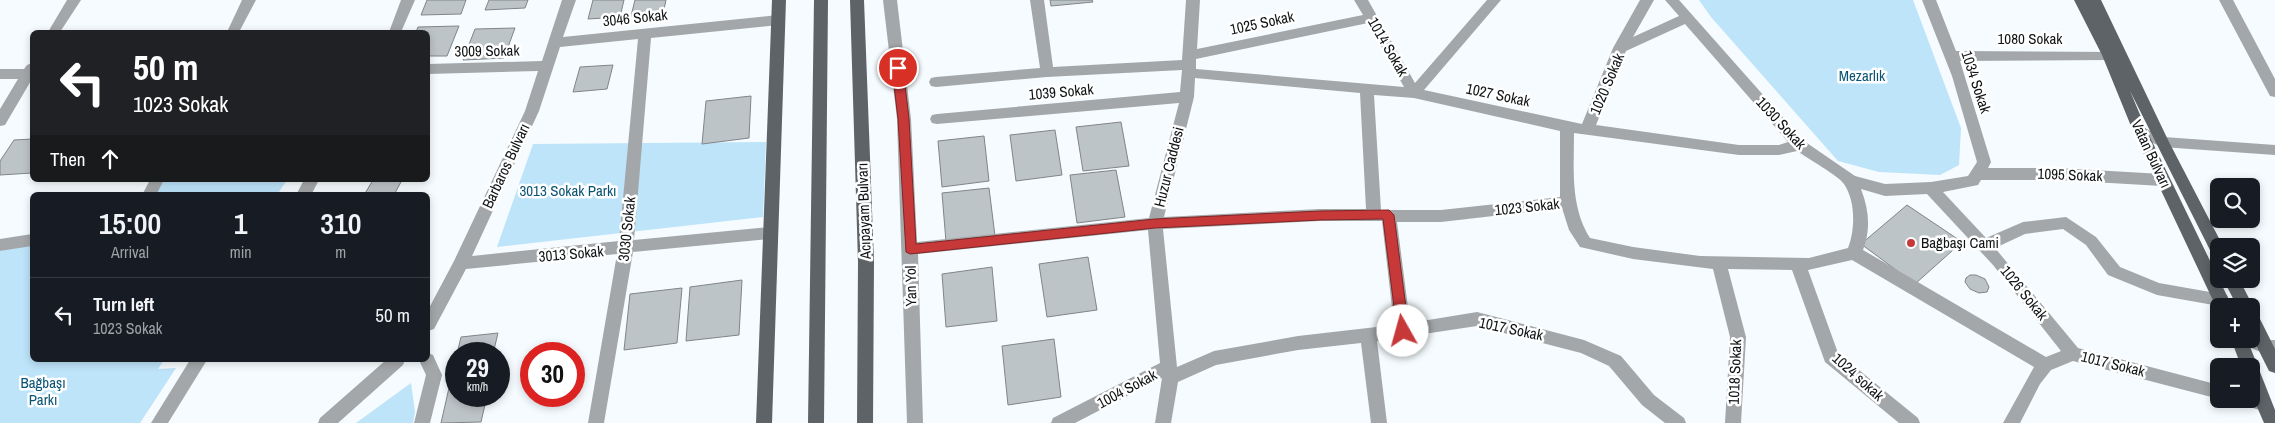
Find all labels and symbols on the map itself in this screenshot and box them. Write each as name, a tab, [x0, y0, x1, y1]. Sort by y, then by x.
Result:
street label: 3046 Sokak	[602, 4, 669, 31]
street label: 1025 Sokak	[1228, 5, 1297, 40]
street label: 1014 Sokak	[1363, 13, 1414, 81]
street label: 1080 Sokak	[1998, 28, 2063, 49]
street label: 3009 Sokak	[454, 39, 521, 62]
pin	[877, 47, 919, 89]
street label: 1034 Sokak	[1956, 48, 1997, 117]
street label: 1020 Sokak	[1584, 49, 1629, 118]
park label: Mezarlık	[1839, 65, 1886, 86]
street label: 1027 Sokak	[1464, 77, 1533, 112]
street label: 1039 Sokak	[1028, 78, 1095, 105]
street label: 1030 Sokak	[1752, 92, 1812, 154]
street label: Vatan Bulvarı	[2127, 116, 2176, 191]
street label: Barbaros Bulvarı	[477, 120, 534, 212]
street label: Huzur Caddesi	[1148, 125, 1189, 209]
street label: Acıpayam Bulvarı	[851, 162, 876, 261]
street label: 1095 Sokak	[2037, 163, 2104, 186]
park label: 3013 Sokak Parkı	[519, 180, 617, 201]
street label: 1023 Sokak	[1494, 193, 1561, 220]
street label: 3030 Sokak	[613, 195, 640, 262]
place label: Bağbaşı Cami	[1921, 232, 1999, 253]
marker: Bağbaşı Cami	[1905, 237, 1917, 249]
street label: 3013 Sokak	[538, 240, 605, 267]
street label: 1026 Sokak	[1996, 261, 2054, 325]
street label: Yan Yol	[900, 265, 921, 307]
position arrow	[1376, 304, 1428, 356]
street label: 1017 Sokak	[1477, 311, 1546, 346]
street label: 1018 Sokak	[1723, 338, 1746, 405]
speed limit sign: 30	[520, 342, 585, 407]
street label: 1017 Sokak	[2079, 345, 2148, 382]
street label: 1024 sokak	[1828, 348, 1889, 406]
street label: 1004 Sokak	[1093, 364, 1161, 413]
park label: Bağbaşı Parkı	[20, 372, 66, 410]

